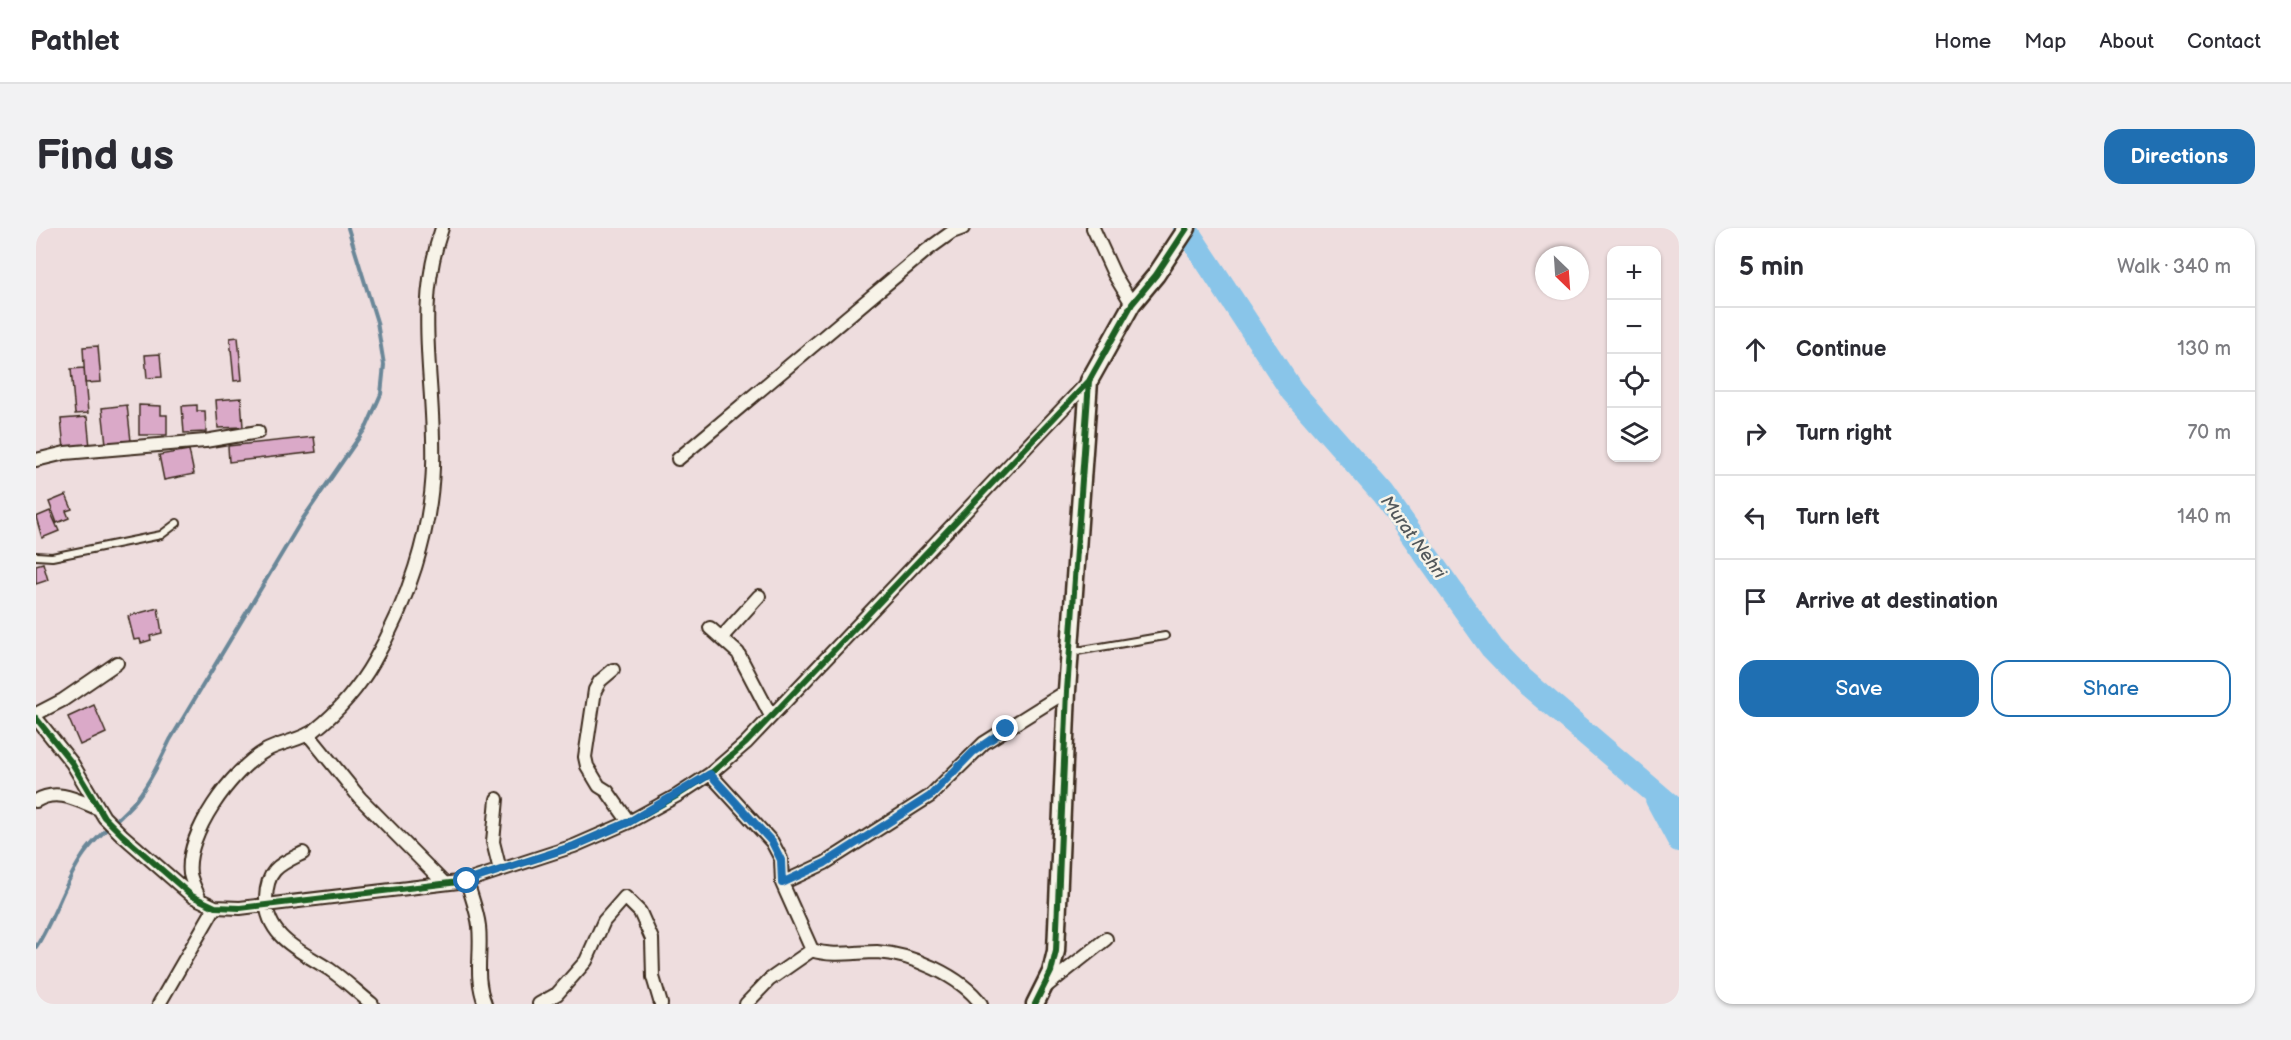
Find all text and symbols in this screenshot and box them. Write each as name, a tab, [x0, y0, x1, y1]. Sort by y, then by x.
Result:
text: Pathlet	[30, 25, 119, 58]
text: Home	[1934, 29, 1991, 54]
text: Map	[2024, 29, 2066, 54]
text: About	[2099, 29, 2154, 54]
text: Contact	[2187, 29, 2261, 54]
button: Directions	[2104, 129, 2255, 184]
text: Find us	[36, 131, 174, 182]
north arrow	[1535, 246, 1589, 300]
map controls	[1607, 246, 1661, 462]
button: +	[1607, 246, 1661, 300]
text: 5 min	[1739, 252, 1804, 283]
text: Walk · 340 m	[2117, 255, 2231, 279]
button: −	[1607, 300, 1661, 354]
icon: ahead	[1739, 333, 1772, 366]
text: Continue	[1796, 336, 1886, 363]
text: 130 m	[2177, 337, 2231, 361]
button: locate	[1607, 354, 1661, 408]
button: layers	[1607, 408, 1661, 462]
icon: right	[1739, 417, 1772, 450]
text: Turn right	[1796, 420, 1892, 447]
text: 70 m	[2187, 421, 2231, 445]
water label: Murat Nehri	[1376, 492, 1451, 583]
icon: left	[1739, 501, 1772, 534]
text: Turn left	[1796, 504, 1880, 531]
text: 140 m	[2177, 505, 2231, 529]
icon: arrive	[1739, 585, 1772, 618]
text: Arrive at destination	[1796, 588, 1998, 615]
button: Save	[1739, 660, 1979, 717]
button: Share	[1991, 660, 2231, 717]
route end	[992, 715, 1018, 741]
route start	[453, 867, 479, 893]

